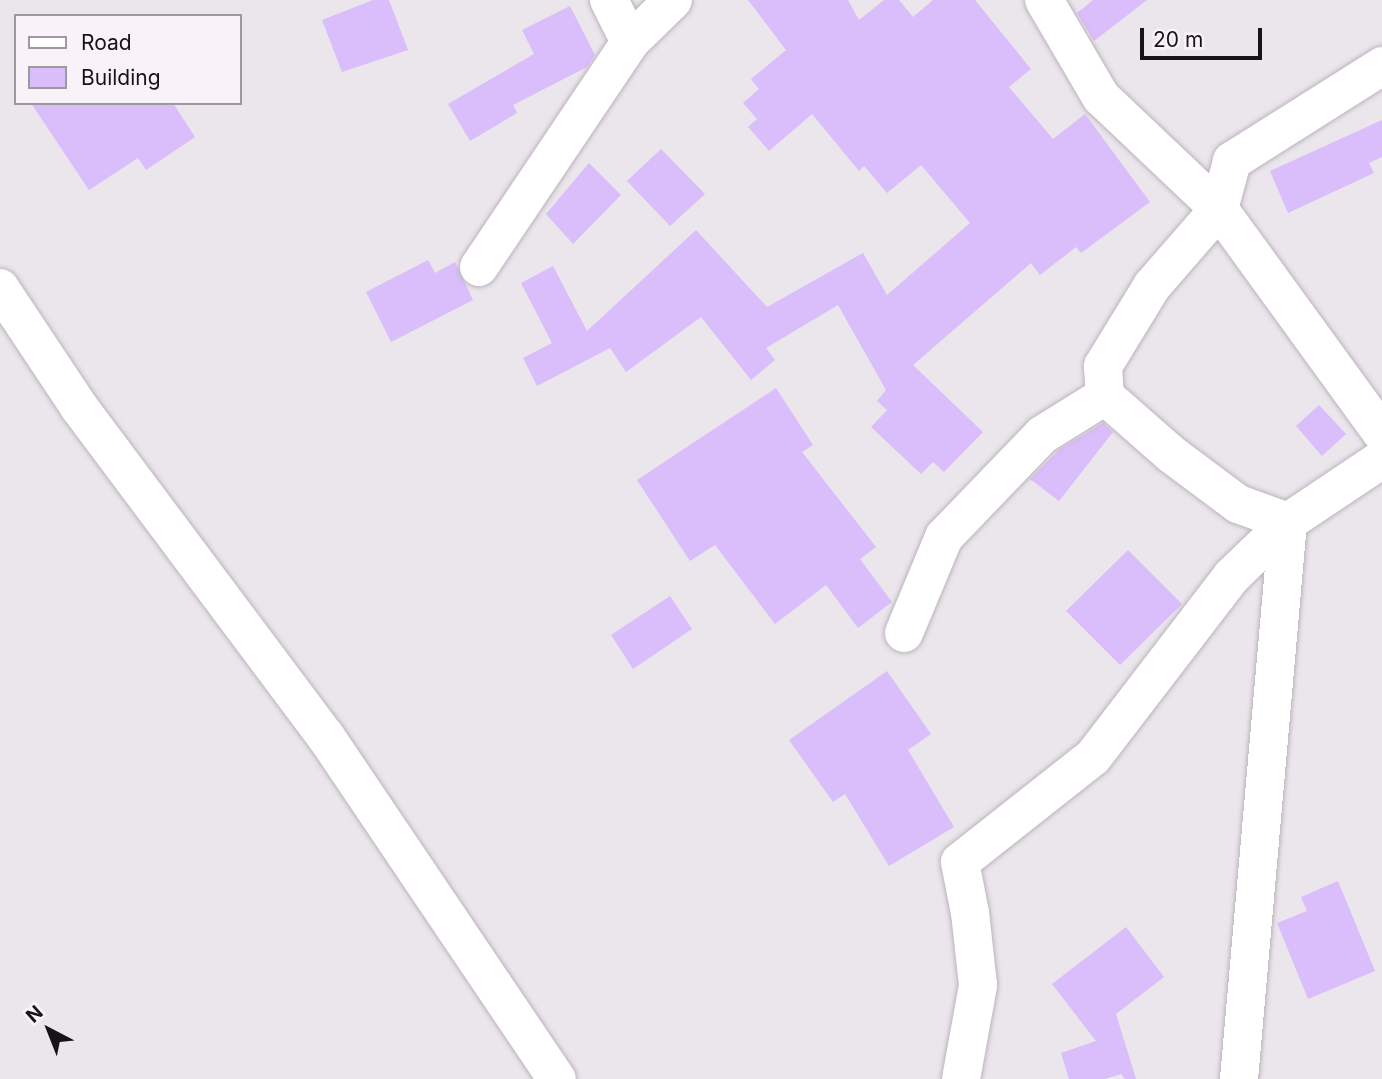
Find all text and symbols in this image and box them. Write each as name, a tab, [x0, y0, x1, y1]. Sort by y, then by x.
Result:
legend	[14, 14, 242, 105]
scale bar	[1144, 14, 1266, 58]
text: 20 m	[1153, 27, 1203, 52]
text: Road	[81, 30, 132, 55]
text: Building	[81, 65, 161, 90]
north arrow	[14, 995, 84, 1065]
text: N	[22, 1001, 48, 1027]

